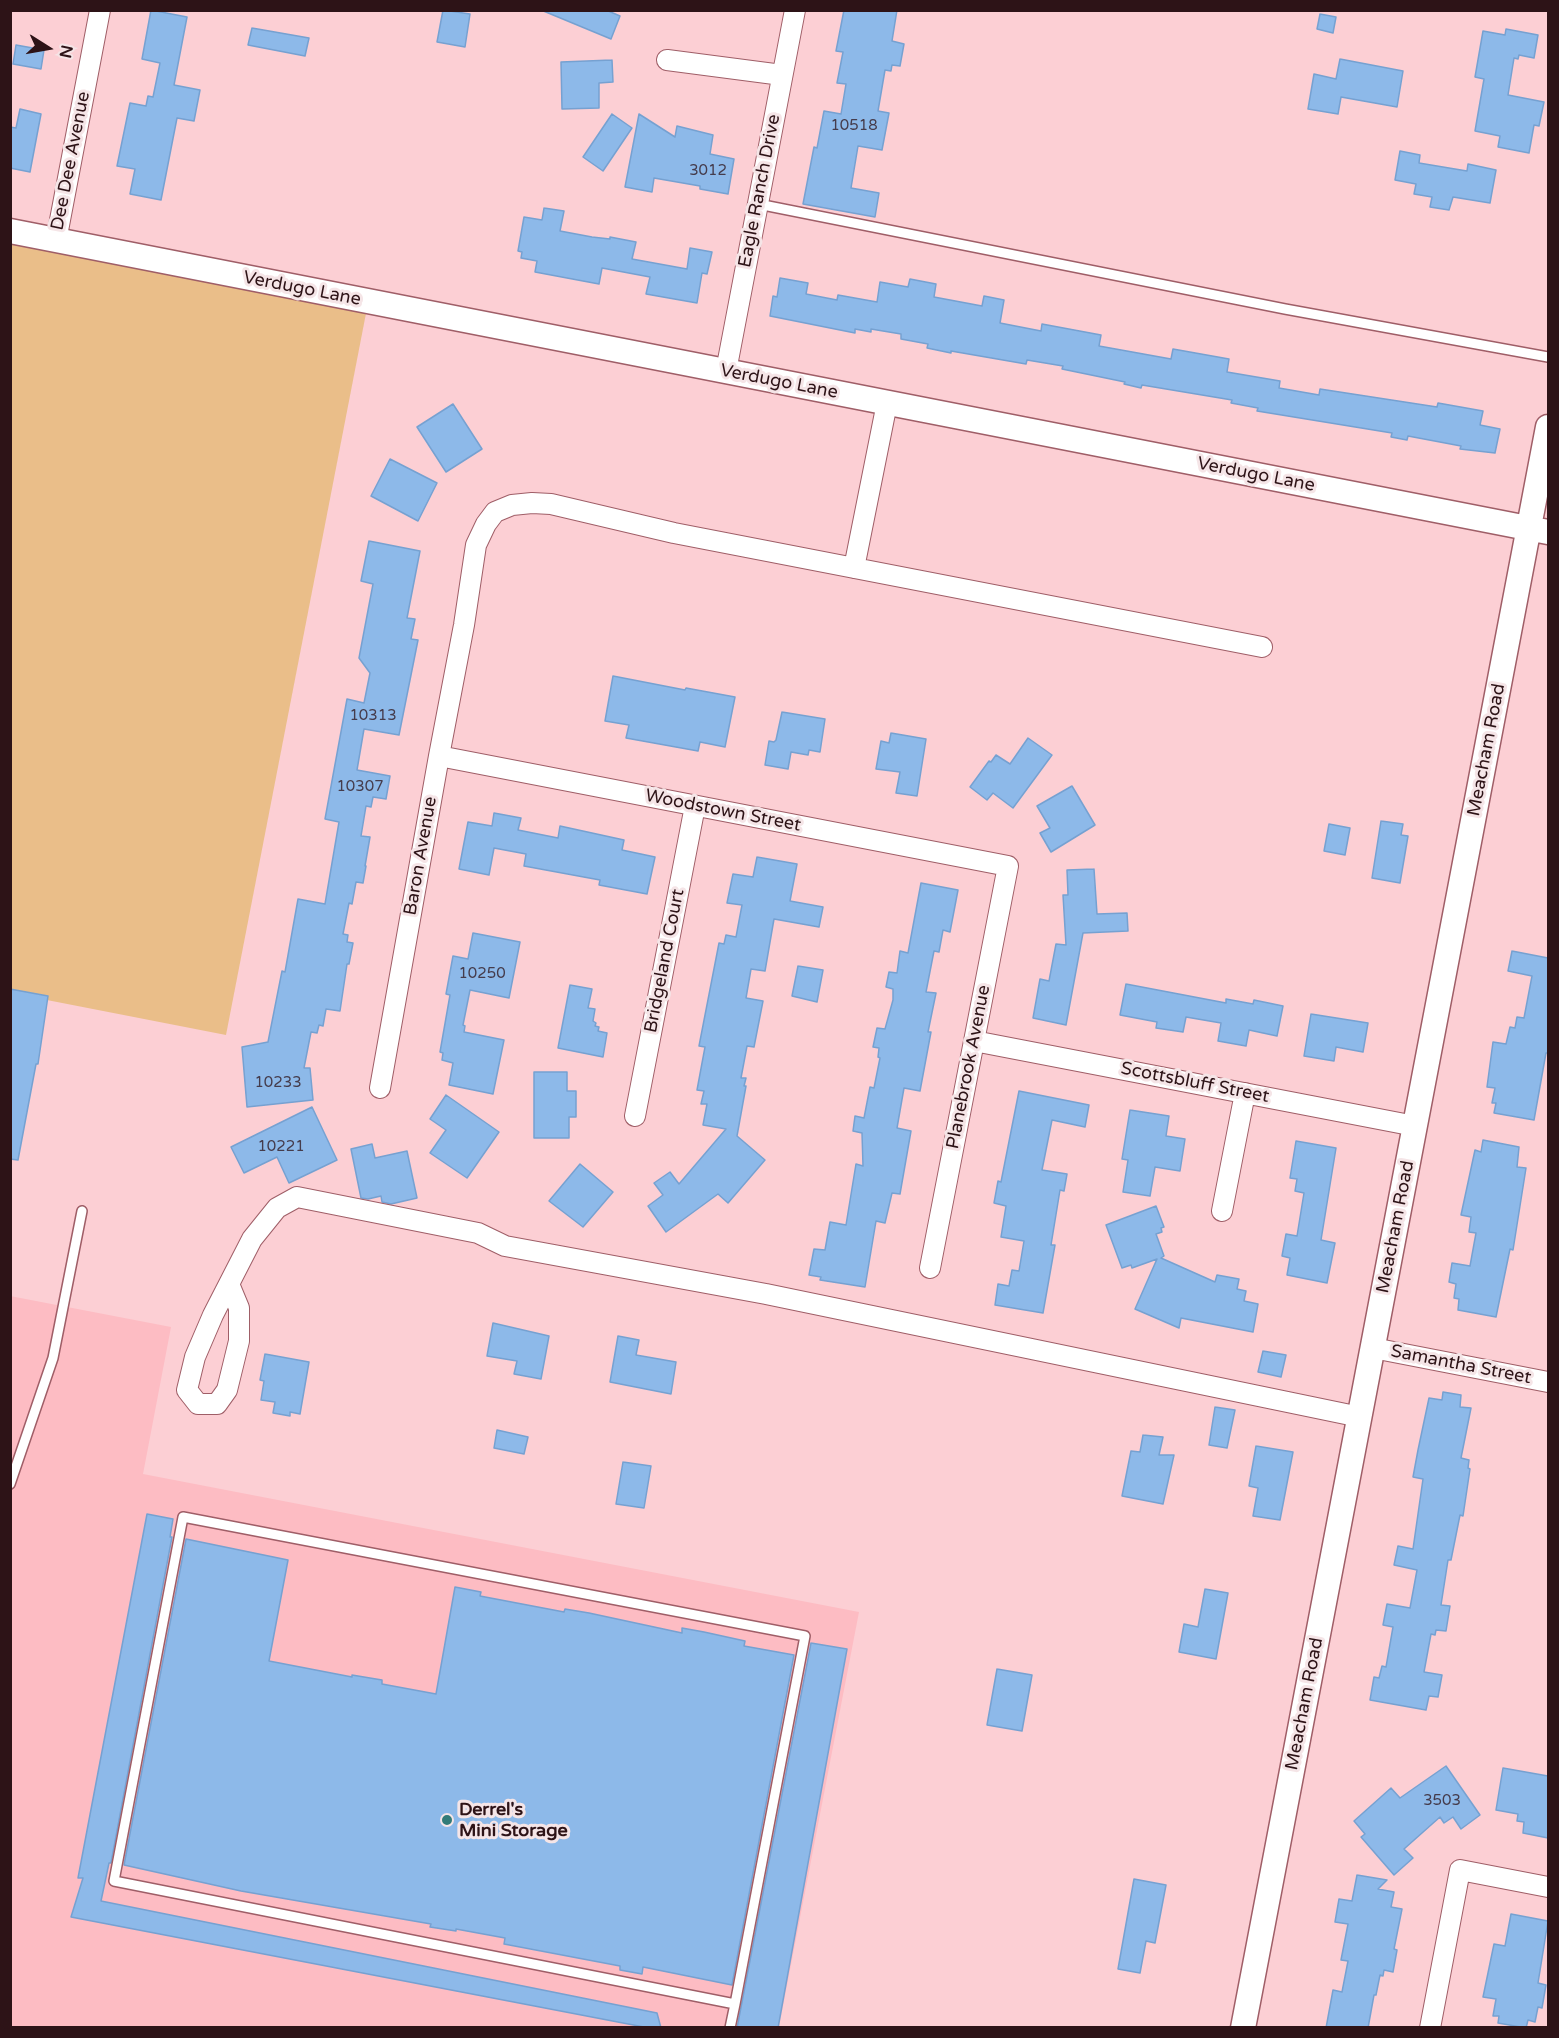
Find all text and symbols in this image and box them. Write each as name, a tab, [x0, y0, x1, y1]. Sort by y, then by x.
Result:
north arrow	[18, 18, 78, 78]
text: N	[55, 43, 77, 60]
street label: Dee Dee Avenue	[47, 90, 95, 232]
street label: Eagle Ranch Drive	[735, 113, 785, 269]
house number: 10518	[830, 117, 878, 135]
house number: 3012	[689, 162, 727, 180]
street label: Verdugo Lane	[241, 267, 363, 311]
street label: Verdugo Lane	[718, 360, 840, 404]
street label: Verdugo Lane	[1195, 453, 1317, 497]
street label: Meacham Road	[1464, 682, 1510, 818]
house number: 10313	[349, 707, 397, 725]
house number: 10307	[336, 778, 384, 796]
street label: Woodstown Street	[643, 785, 803, 837]
street label: Baron Avenue	[400, 795, 442, 917]
street label: Bridgeland Court	[640, 887, 690, 1035]
house number: 10250	[458, 965, 506, 983]
street label: Planebrook Avenue	[943, 983, 995, 1151]
street label: Scottsbluff Street	[1119, 1058, 1271, 1108]
house number: 10233	[254, 1074, 302, 1092]
house number: 10221	[257, 1138, 305, 1156]
street label: Meacham Road	[1373, 1159, 1419, 1295]
street label: Samantha Street	[1389, 1341, 1533, 1389]
street label: Meacham Road	[1282, 1636, 1328, 1772]
house number: 3503	[1423, 1792, 1461, 1810]
place label: Derrel's Mini Storage	[459, 1799, 568, 1842]
marker: Derrel's Mini Storage	[440, 1813, 454, 1827]

